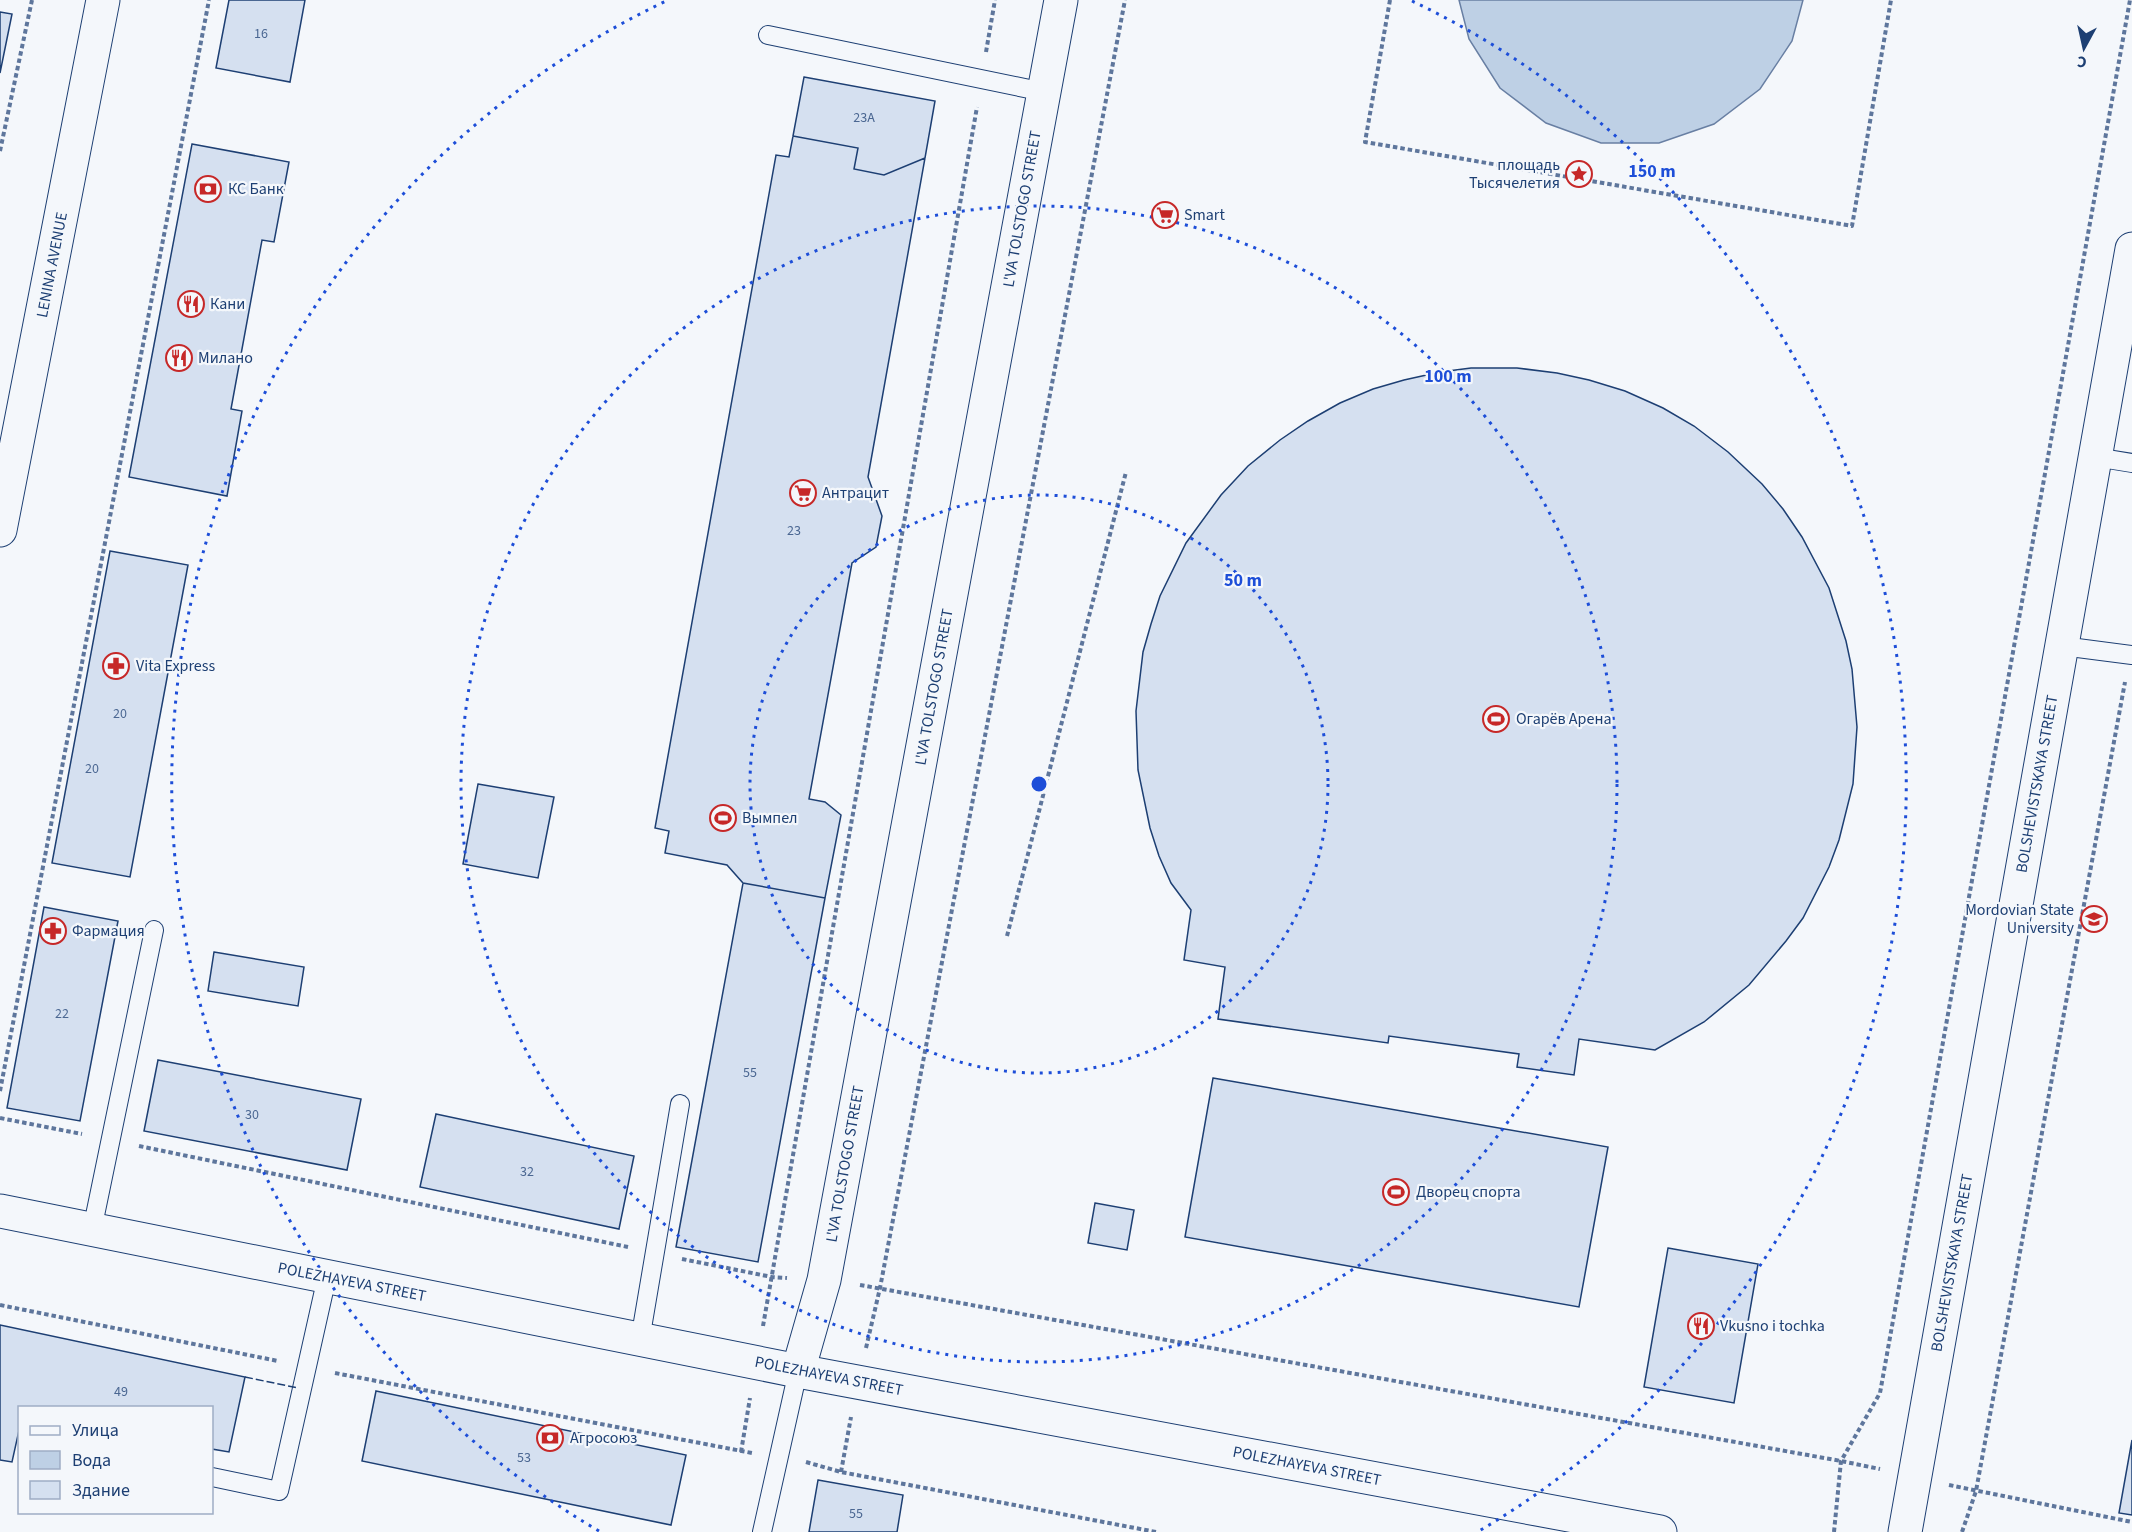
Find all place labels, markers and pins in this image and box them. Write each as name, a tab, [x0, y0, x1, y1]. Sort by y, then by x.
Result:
place label: площадь Тысячелетия	[1469, 154, 1560, 194]
place icon: площадь Тысячелетия	[1564, 159, 1594, 189]
bank icon: КС Банк	[193, 174, 223, 204]
place label: КС Банк	[228, 178, 284, 200]
supermarket icon: Smart	[1150, 200, 1180, 230]
place label: Smart	[1184, 204, 1225, 226]
restaurant icon: Кани	[176, 289, 206, 319]
place label: Кани	[210, 293, 245, 315]
restaurant icon: Милано	[164, 343, 194, 373]
place label: Милано	[198, 347, 253, 369]
supermarket icon: Антрацит	[788, 478, 818, 508]
place label: Антрацит	[822, 482, 889, 504]
pharmacy icon: Vita Express	[101, 651, 131, 681]
place label: Vita Express	[136, 655, 215, 677]
sports icon: Огарёв Арена	[1481, 704, 1511, 734]
place label: Огарёв Арена	[1516, 708, 1611, 730]
centre of rings	[1029, 774, 1049, 794]
sports icon: Вымпел	[708, 803, 738, 833]
place label: Вымпел	[742, 807, 798, 829]
place label: Mordovian State University	[1965, 899, 2075, 939]
school or university icon: Mordovian State University	[2079, 904, 2109, 934]
pharmacy icon: Фармация	[38, 916, 68, 946]
place label: Фармация	[72, 920, 145, 942]
sports icon: Дворец cпорта	[1381, 1177, 1411, 1207]
place label: Дворец cпорта	[1416, 1181, 1521, 1203]
restaurant icon: Vkusno i tochka	[1686, 1311, 1716, 1341]
place label: Vkusno i tochka	[1720, 1315, 1825, 1337]
bank icon: Агросоюз	[535, 1423, 565, 1453]
place label: Агросоюз	[570, 1427, 637, 1449]

